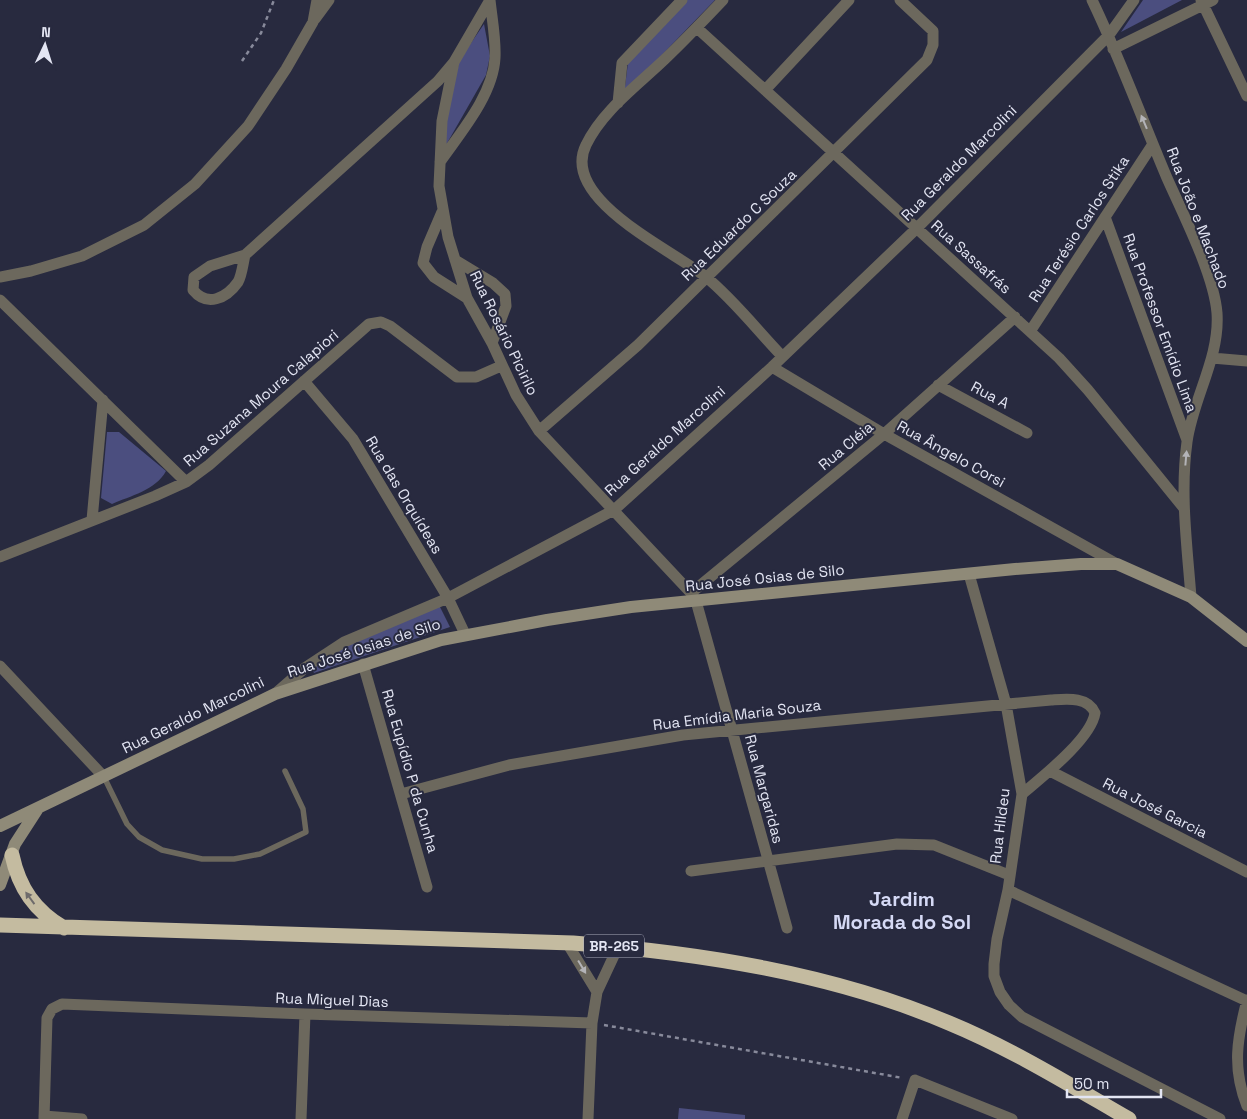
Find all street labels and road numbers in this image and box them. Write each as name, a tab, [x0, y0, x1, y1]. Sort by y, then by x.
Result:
street label: Rua Geraldo Marcolini	[897, 101, 1020, 224]
street label: Rua João e Machado	[1163, 144, 1234, 291]
street label: Rua Terésio Carlos Stika	[1024, 152, 1133, 306]
street label: Rua Eduardo C Souza	[677, 165, 800, 285]
street label: Rua Sassafrás	[927, 216, 1015, 298]
street label: Rua Professor Emídio Lima	[1119, 231, 1202, 415]
street label: Rua Rosário Picirilo	[466, 267, 543, 398]
street label: Rua Suzana Moura Calapiori	[179, 325, 342, 470]
street label: Rua A	[968, 377, 1013, 413]
street label: Rua Geraldo Marcolini	[600, 381, 729, 500]
street label: Rua Ângelo Corsi	[894, 416, 1009, 491]
street label: Rua Cléia	[814, 417, 877, 474]
street label: Rua das Orquídeas	[362, 432, 447, 557]
street label: Rua José Osias de Silo	[685, 560, 845, 595]
street label: Rua José Osias de Silo	[285, 614, 443, 681]
street label: Rua Geraldo Marcolini	[119, 672, 267, 757]
street label: Rua Eupídio P da Cunha	[378, 687, 443, 855]
street label: Rua Emídia Maria Souza	[652, 695, 823, 734]
street label: Rua Margaridas	[741, 732, 788, 845]
street label: Rua José Garcia	[1100, 773, 1211, 842]
street label: Rua Hildeu	[985, 787, 1014, 865]
road number: BR-265	[584, 934, 644, 958]
street label: Rua Miguel Dias	[275, 988, 389, 1011]

